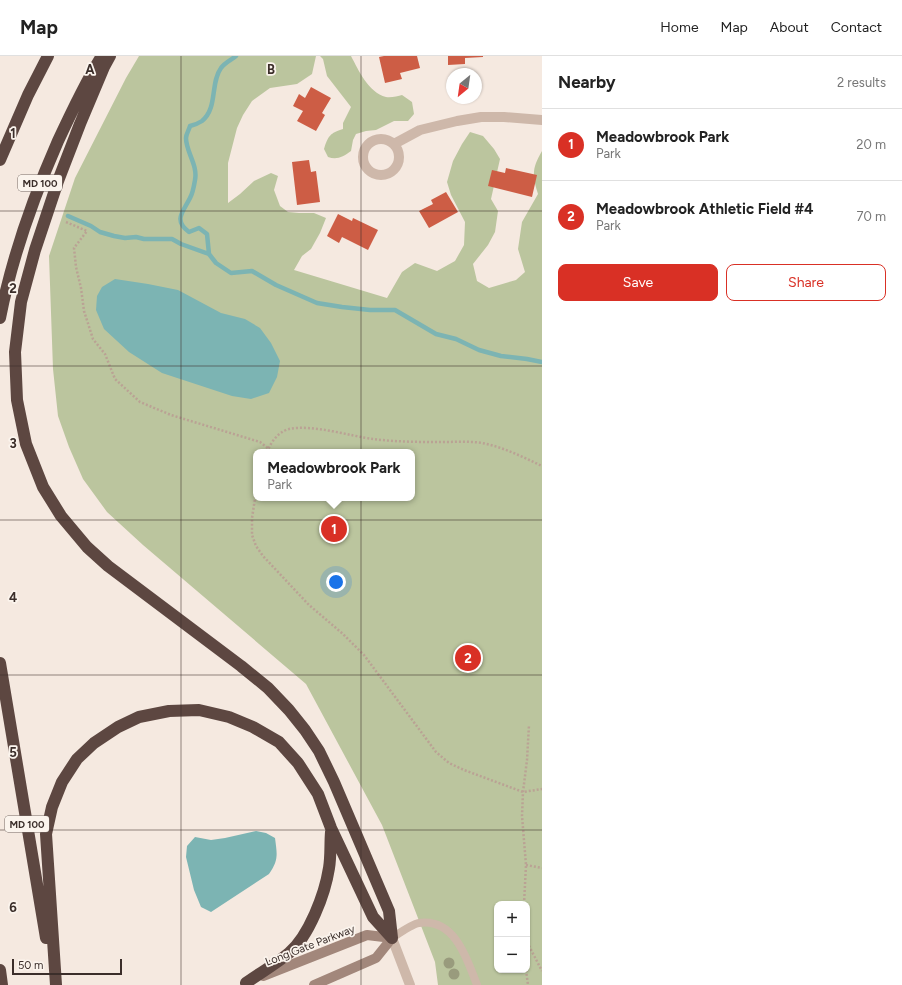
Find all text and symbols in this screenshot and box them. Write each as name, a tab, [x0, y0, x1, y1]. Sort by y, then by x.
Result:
text: Map	[20, 16, 58, 39]
text: Home	[660, 19, 699, 36]
text: Map	[721, 19, 748, 36]
text: About	[770, 19, 809, 36]
text: Contact	[831, 19, 882, 36]
text: A	[85, 62, 95, 77]
text: B	[267, 62, 275, 77]
north arrow	[446, 68, 482, 104]
text: Nearby	[558, 72, 616, 92]
text: 2 results	[837, 75, 886, 90]
text: 1	[10, 126, 16, 141]
text: Meadowbrook Park	[596, 128, 729, 146]
text: 1	[568, 137, 574, 152]
text: 20 m	[856, 137, 886, 152]
text: Park	[596, 146, 621, 161]
road number: MD 100	[18, 175, 62, 191]
text: Meadowbrook Athletic Field #4	[596, 200, 813, 218]
text: 2	[567, 209, 575, 224]
text: 70 m	[856, 209, 886, 224]
text: Park	[596, 218, 621, 233]
button: Save	[558, 264, 718, 301]
button: Share	[726, 264, 886, 301]
text: 2	[9, 281, 17, 296]
text: 3	[9, 436, 17, 451]
popup	[253, 449, 415, 501]
text: Meadowbrook Park	[267, 459, 401, 477]
text: Park	[267, 477, 292, 492]
pin: 1	[321, 514, 347, 544]
your location	[326, 572, 346, 592]
text: 4	[9, 590, 17, 605]
pin: 2	[455, 643, 481, 673]
text: 5	[9, 745, 17, 760]
road number: MD 100	[5, 816, 49, 832]
text: 6	[9, 900, 17, 915]
map controls	[494, 901, 530, 973]
button: +	[494, 901, 530, 937]
street label: Long Gate Parkway	[264, 922, 357, 969]
button: −	[494, 937, 530, 973]
scale bar	[12, 957, 122, 976]
text: 50 m	[18, 959, 43, 972]

